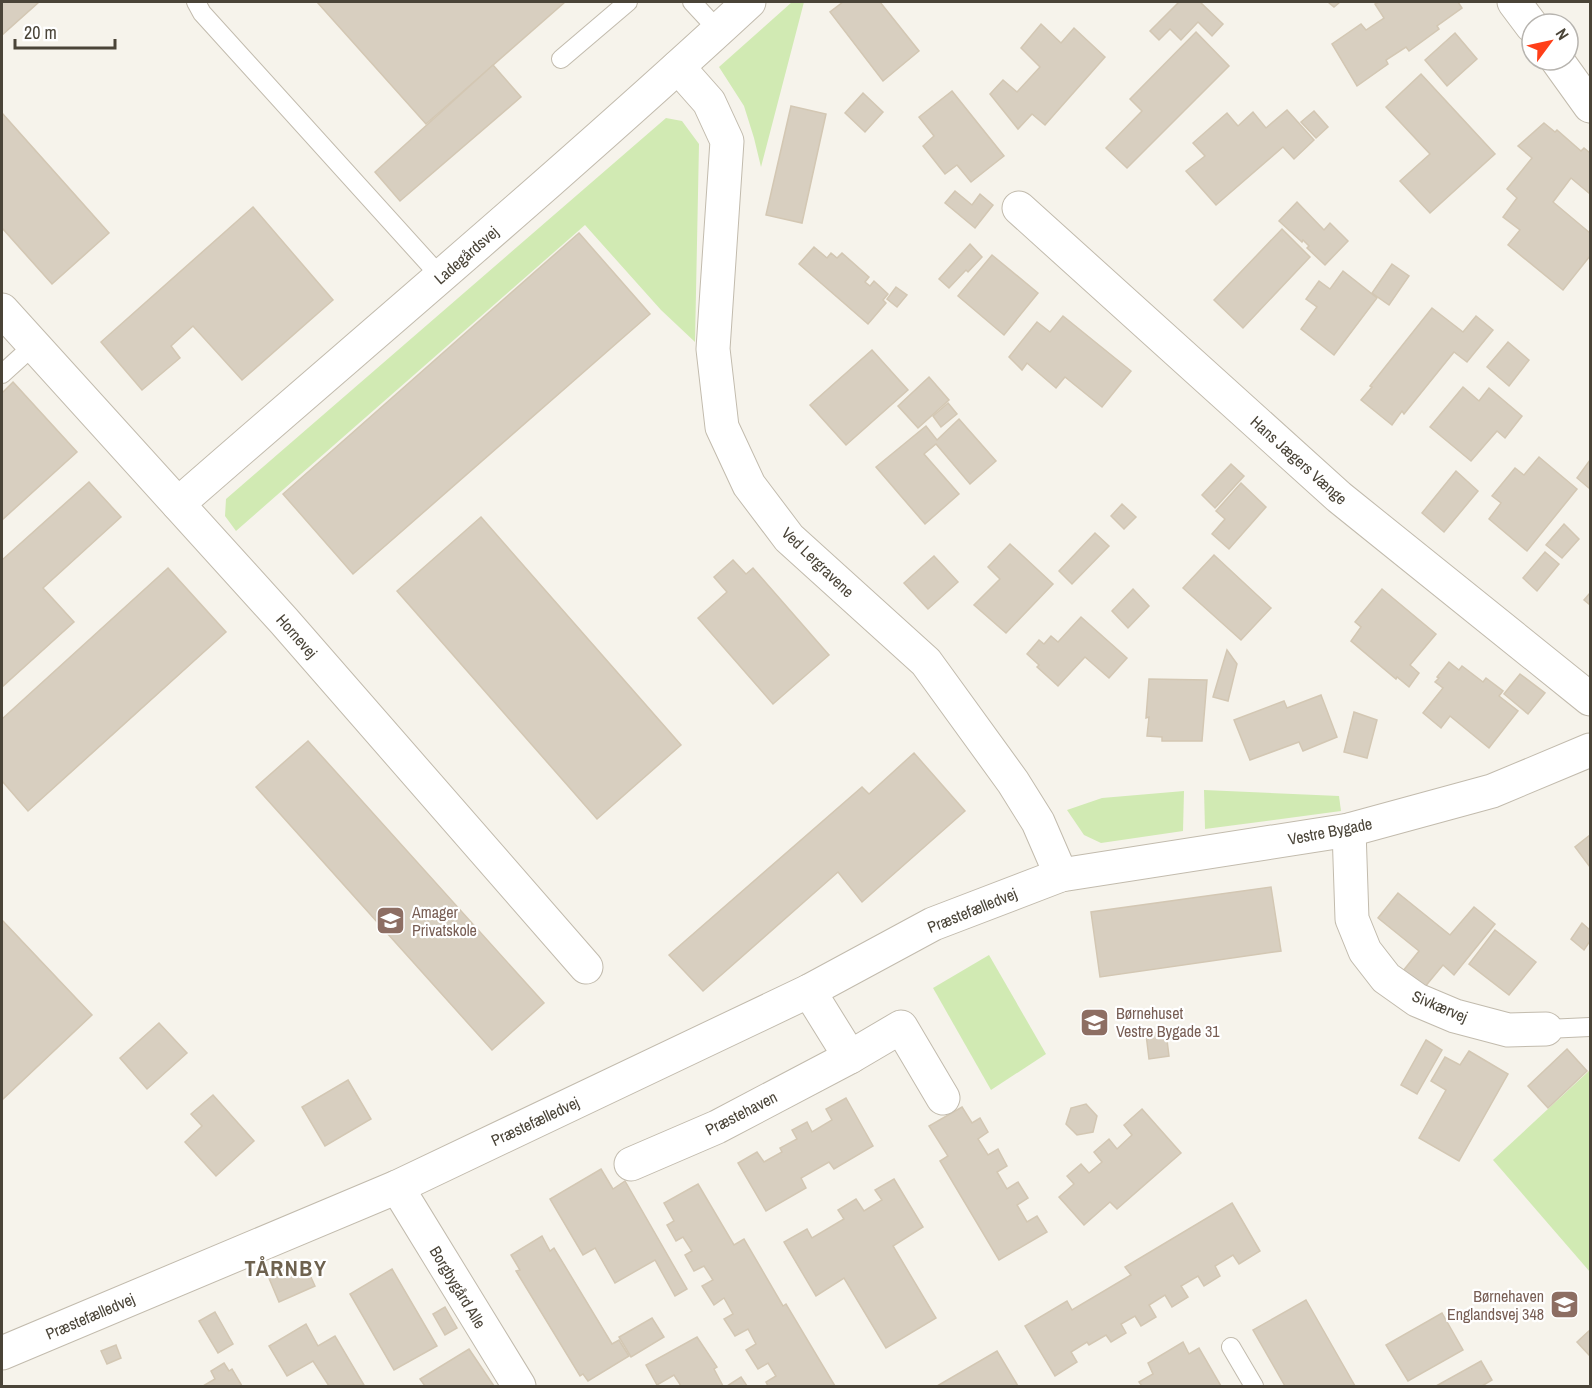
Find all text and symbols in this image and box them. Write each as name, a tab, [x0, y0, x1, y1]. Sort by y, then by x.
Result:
scale bar	[15, 12, 116, 50]
north arrow	[1520, 12, 1580, 72]
text: 20 m	[24, 20, 57, 45]
text: N	[1551, 24, 1574, 44]
street label: Ladegårdsvej	[429, 221, 503, 289]
street label: Hans Jægers Vænge	[1246, 411, 1352, 509]
street label: Ved Lergravene	[777, 522, 859, 602]
street label: Hornevej	[271, 609, 323, 663]
street label: Vestre Bygade	[1286, 812, 1374, 850]
street label: Præstefælledvej	[924, 882, 1020, 938]
place label: Amager Privatskole	[411, 901, 477, 941]
school or university icon: Amager Privatskole	[375, 905, 407, 937]
street label: Sivkærvej	[1409, 984, 1471, 1028]
place label: Børnehuset Vestre Bygade 31	[1116, 1002, 1220, 1042]
school or university icon: Børnehuset Vestre Bygade 31	[1079, 1006, 1111, 1038]
street label: Præstehaven	[701, 1085, 781, 1141]
street label: Præstefælledvej	[487, 1091, 583, 1151]
street label: Borgbygård Alle	[425, 1242, 491, 1332]
district label: TÅRNBY	[245, 1253, 327, 1283]
place label: Børnehaven Englandsvej 348	[1447, 1285, 1544, 1325]
street label: Præstefælledvej	[42, 1287, 138, 1345]
school or university icon: Børnehaven Englandsvej 348	[1549, 1289, 1581, 1321]

